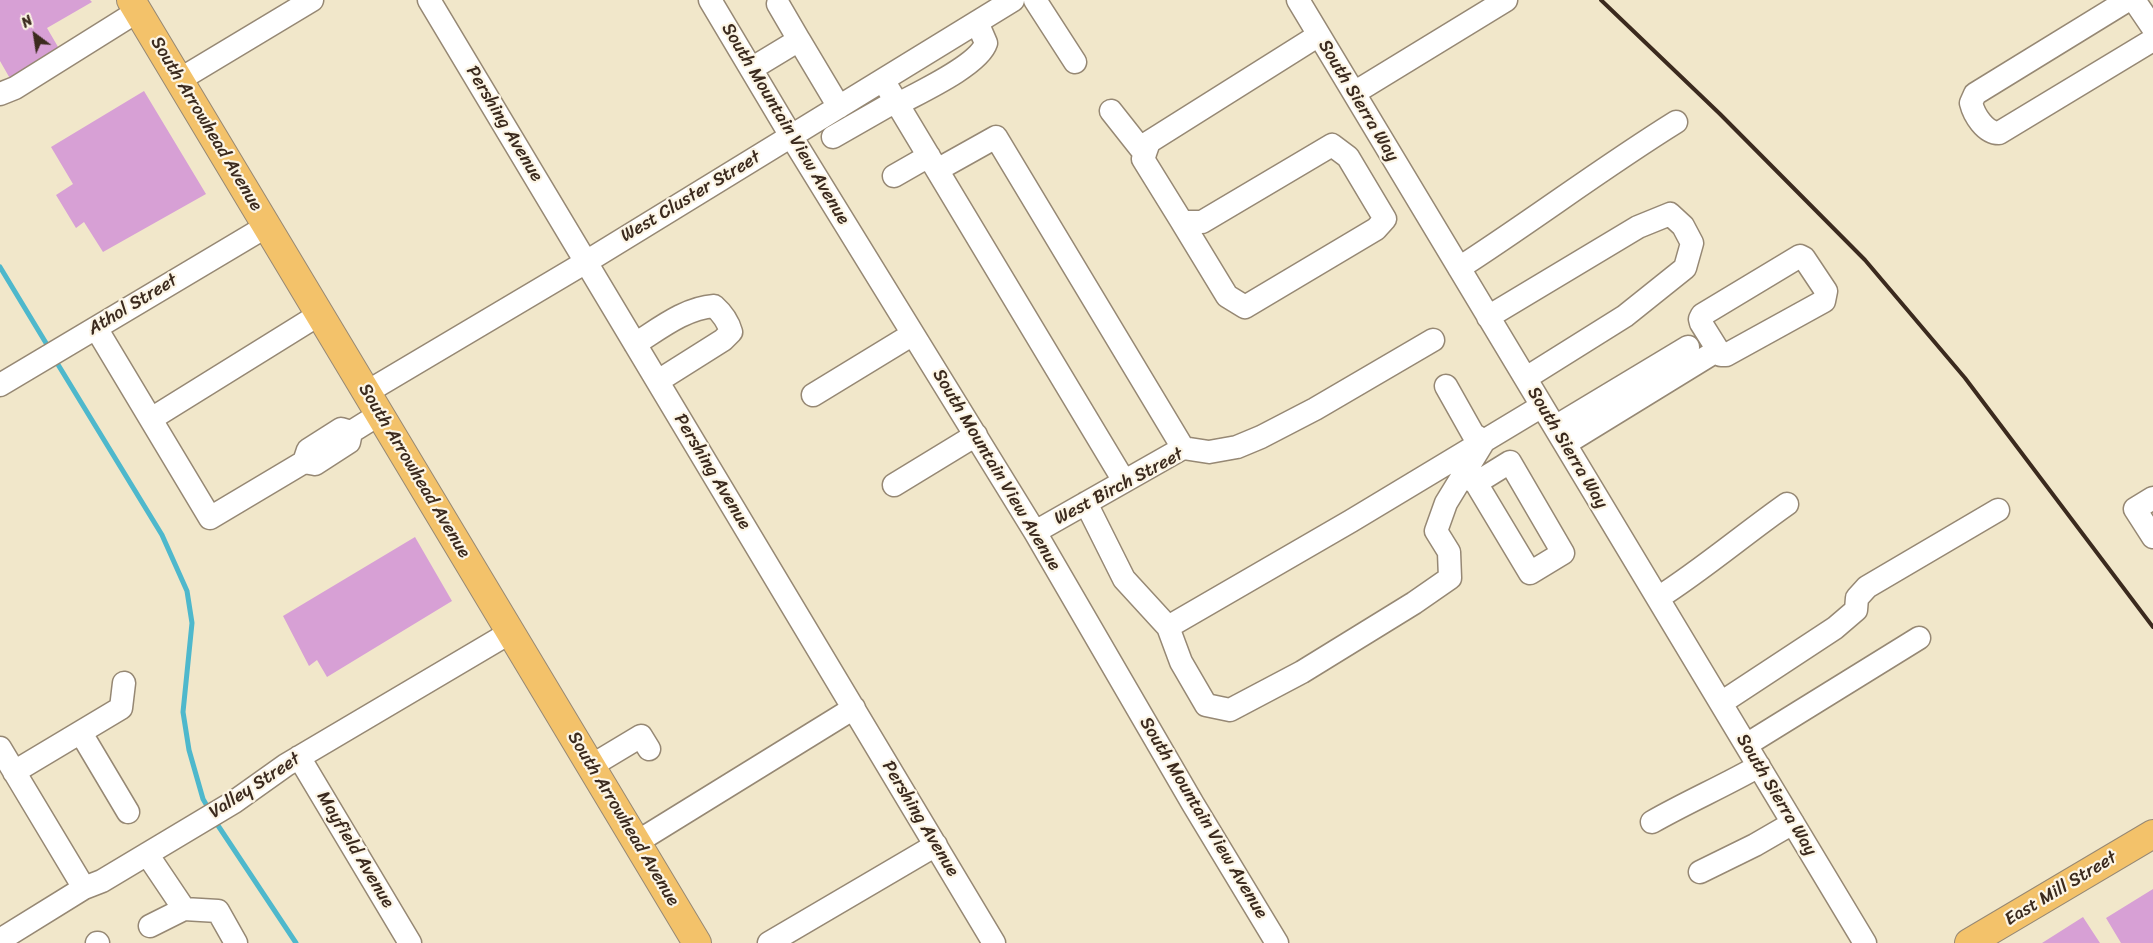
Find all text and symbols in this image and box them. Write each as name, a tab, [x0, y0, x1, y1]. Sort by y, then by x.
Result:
text: N	[16, 9, 38, 35]
north arrow	[10, 10, 60, 60]
street label: South Mountain View Avenue	[716, 19, 854, 229]
street label: South Arrowhead Avenue	[145, 33, 267, 215]
street label: South Sierra Way	[1313, 36, 1403, 166]
street label: Pershing Avenue	[461, 62, 547, 186]
street label: West Cluster Street	[617, 147, 765, 247]
street label: Athol Street	[84, 270, 182, 340]
street label: South Mountain View Avenue	[927, 365, 1065, 575]
street label: South Arrowhead Avenue	[353, 380, 475, 562]
street label: South Sierra Way	[1522, 383, 1612, 513]
street label: Pershing Avenue	[669, 410, 755, 534]
street label: West Birch Street	[1051, 444, 1187, 530]
street label: South Mountain View Avenue	[1134, 713, 1272, 923]
street label: South Arrowhead Avenue	[562, 728, 684, 910]
street label: South Sierra Way	[1731, 730, 1821, 860]
street label: Valley Street	[205, 749, 305, 823]
street label: Pershing Avenue	[877, 757, 963, 881]
street label: Mayfield Avenue	[312, 788, 398, 912]
street label: East Mill Street	[2001, 847, 2121, 931]

